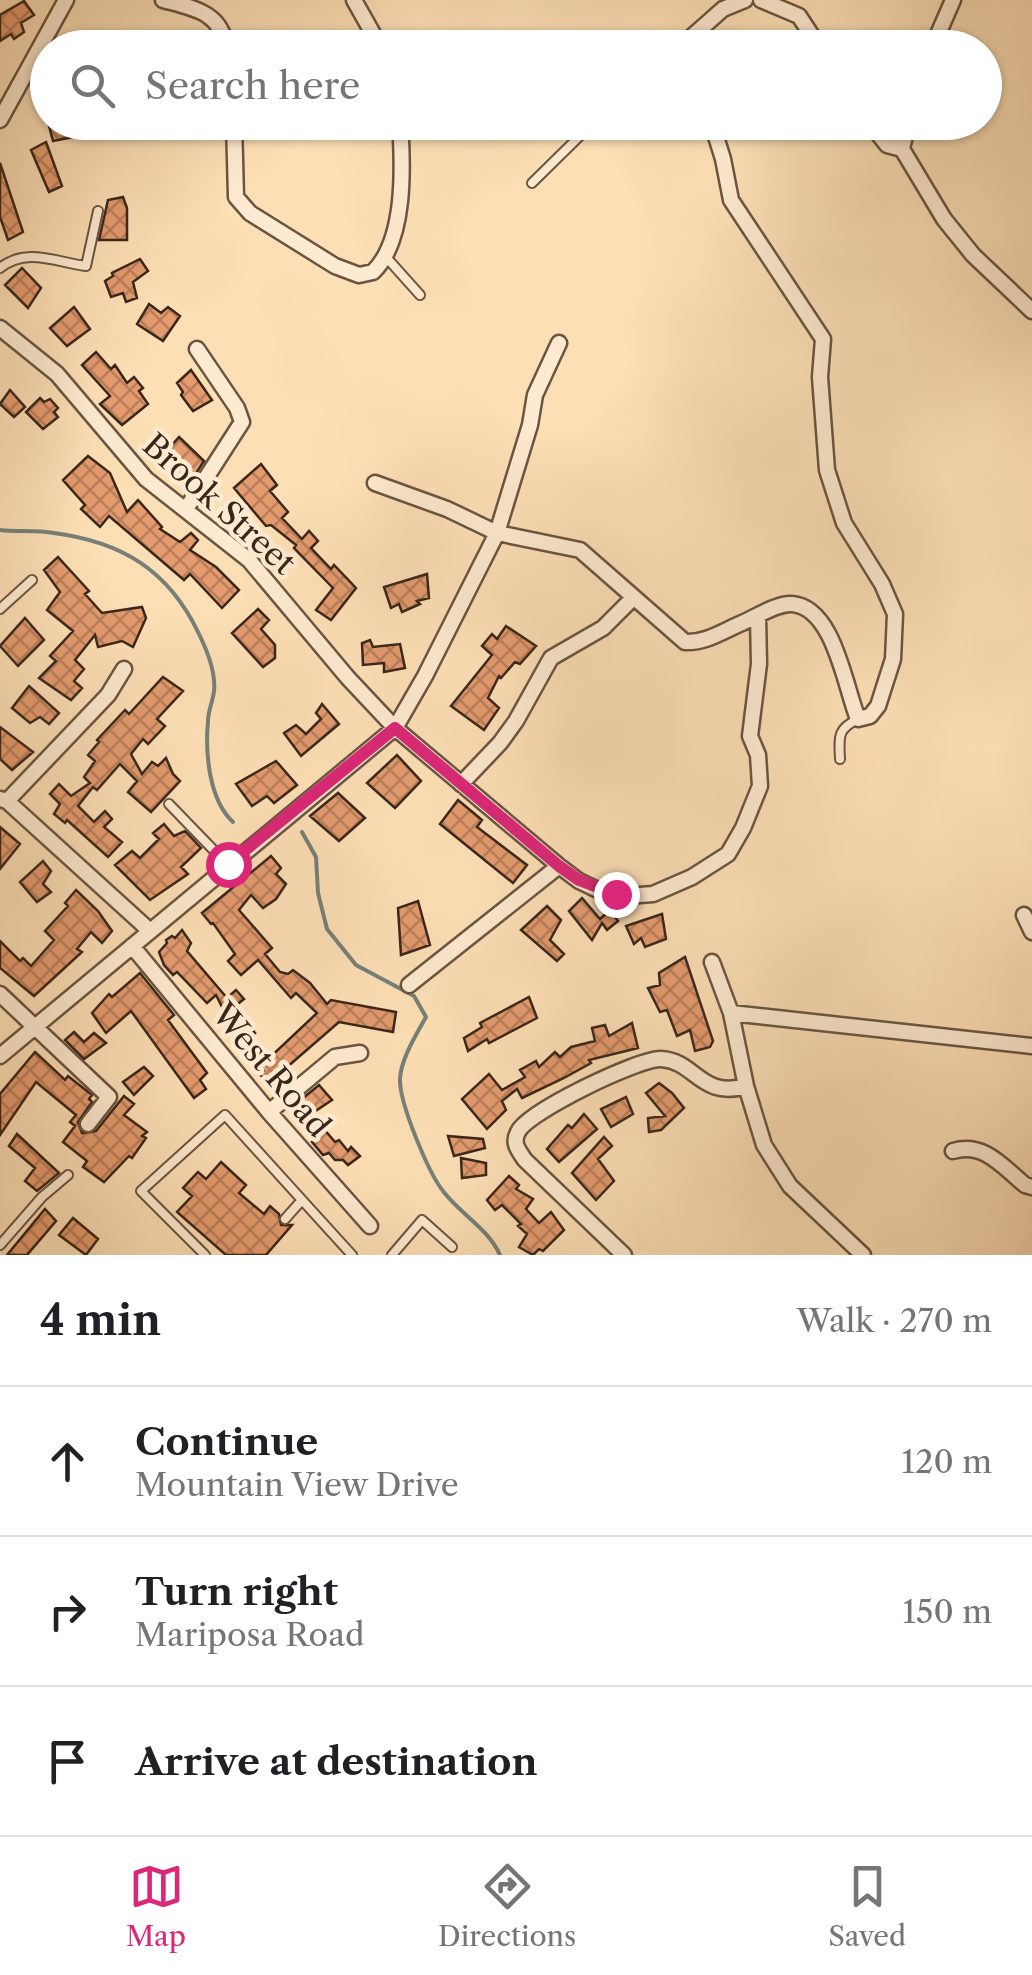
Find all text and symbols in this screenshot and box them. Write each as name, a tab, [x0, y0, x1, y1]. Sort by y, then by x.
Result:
search box	[30, 30, 1002, 140]
icon: search	[65, 58, 120, 113]
text: Search here	[145, 62, 360, 109]
street label: Brook Street	[135, 425, 304, 583]
route start	[206, 842, 252, 888]
route end	[594, 872, 640, 918]
street label: West Road	[203, 994, 339, 1145]
text: 4 min	[40, 1294, 161, 1346]
text: Walk · 270 m	[797, 1301, 992, 1340]
text: Continue	[135, 1418, 318, 1465]
icon: ahead	[40, 1434, 95, 1489]
text: 120 m	[902, 1442, 992, 1481]
text: Mountain View Drive	[135, 1465, 459, 1504]
text: Turn right	[135, 1568, 338, 1615]
icon: right	[40, 1584, 95, 1639]
text: 150 m	[903, 1592, 992, 1631]
text: Mariposa Road	[135, 1615, 365, 1654]
icon: arrive	[40, 1734, 95, 1789]
text: Arrive at destination	[135, 1738, 538, 1785]
tab: Map	[126, 1859, 186, 1953]
tab: Directions	[438, 1859, 576, 1953]
tab: Saved	[828, 1859, 906, 1953]

